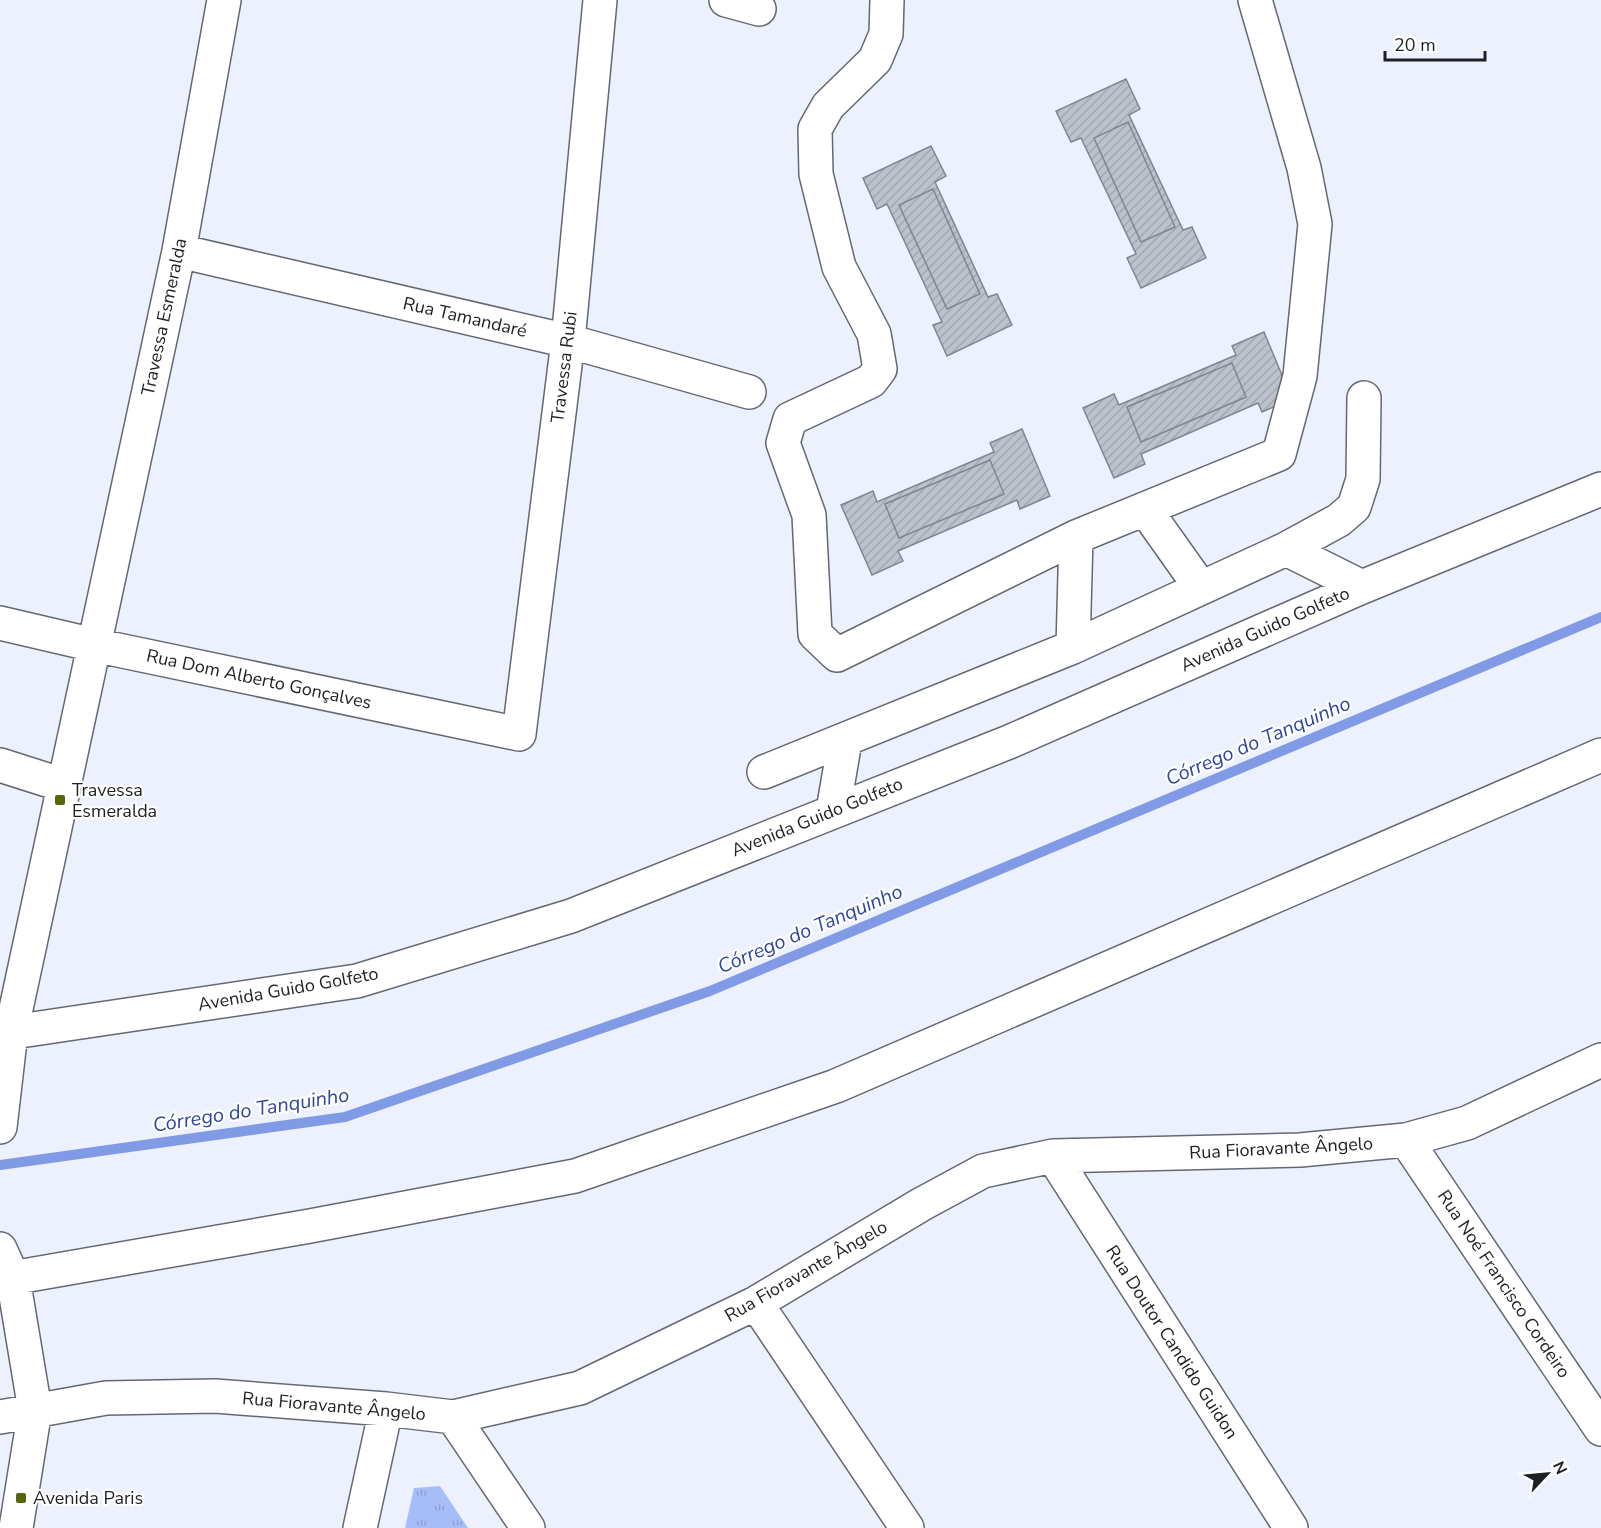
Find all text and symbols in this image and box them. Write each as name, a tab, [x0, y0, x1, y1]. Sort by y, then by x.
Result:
scale bar	[1385, 24, 1486, 62]
text: 20 m	[1394, 33, 1436, 57]
street label: Travessa Esmeralda	[136, 236, 192, 398]
street label: Rua Tamandaré	[401, 291, 529, 343]
street label: Travessa Rubi	[545, 310, 583, 424]
street label: Avenida Guido Golfeto	[1177, 581, 1353, 677]
street label: Rua Dom Alberto Gonçalves	[144, 643, 374, 715]
water label: Córrego do Tanquinho	[1161, 690, 1355, 792]
street label: Avenida Guido Golfeto	[728, 772, 906, 862]
place label: Travessa Esmeralda	[72, 778, 157, 823]
marker: Travessa Esmeralda	[53, 793, 67, 807]
water label: Córrego do Tanquinho	[713, 878, 907, 980]
street label: Avenida Guido Golfeto	[196, 961, 380, 1017]
water label: Córrego do Tanquinho	[151, 1081, 351, 1139]
street label: Rua Fioravante Ângelo	[1188, 1131, 1374, 1165]
street label: Rua Noé Francisco Cordeiro	[1432, 1185, 1576, 1383]
street label: Rua Fioravante Ângelo	[720, 1215, 892, 1327]
street label: Rua Doutor Candido Guidon	[1100, 1240, 1244, 1444]
street label: Rua Fioravante Ângelo	[241, 1386, 427, 1426]
north arrow	[1517, 1444, 1577, 1504]
text: N	[1547, 1458, 1572, 1478]
place label: Avenida Paris	[33, 1486, 143, 1510]
marker: Avenida Paris	[14, 1491, 28, 1505]

